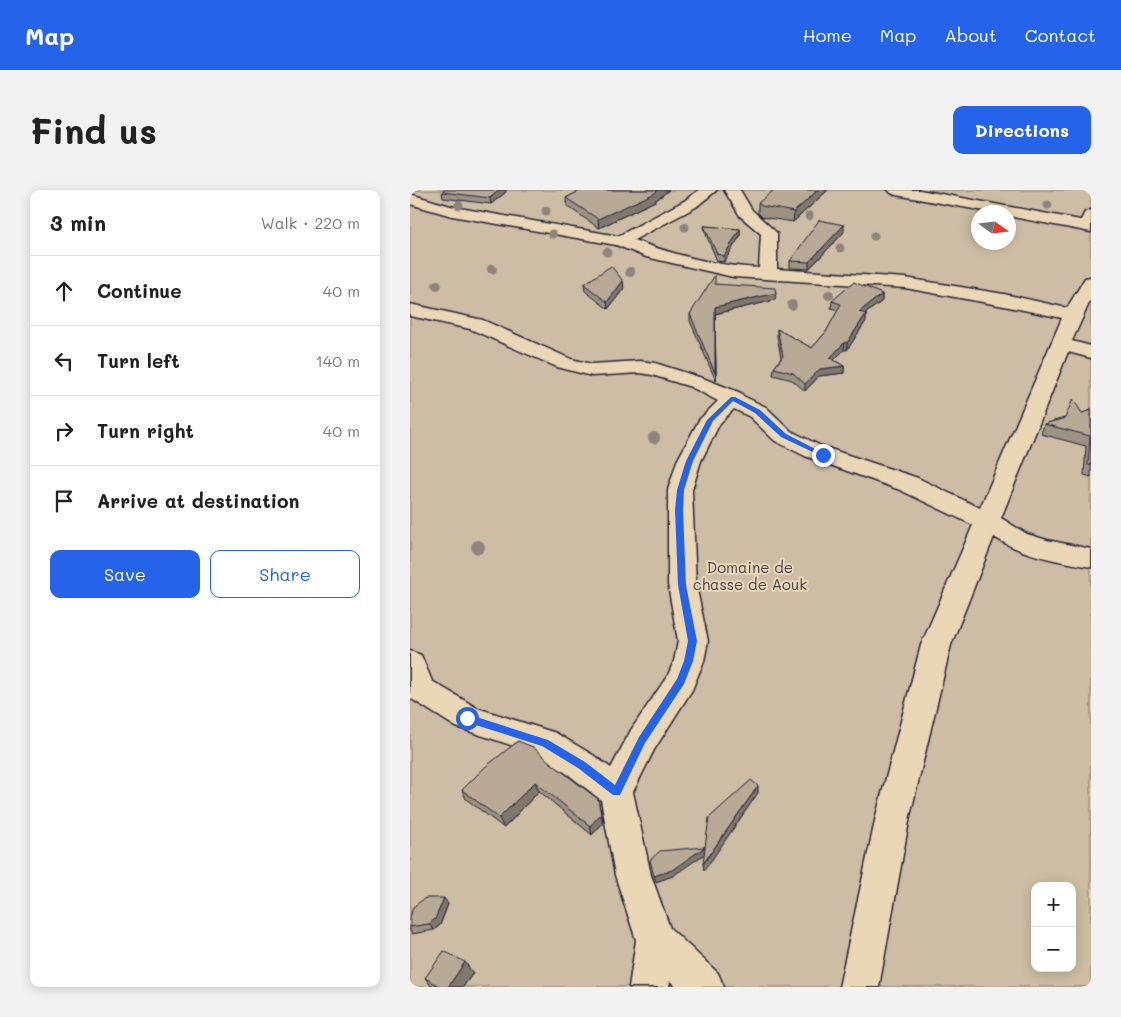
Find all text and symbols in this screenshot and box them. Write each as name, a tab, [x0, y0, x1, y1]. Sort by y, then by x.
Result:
text: Map	[25, 20, 74, 51]
text: Home	[803, 23, 852, 47]
text: Map	[880, 23, 916, 47]
text: About	[944, 23, 997, 47]
text: Contact	[1025, 23, 1096, 47]
button: Directions	[953, 106, 1091, 154]
text: Find us	[30, 107, 157, 153]
north arrow	[971, 205, 1016, 250]
text: 3 min	[50, 209, 106, 236]
text: Walk · 220 m	[261, 212, 360, 233]
icon: ahead	[50, 277, 78, 305]
text: Continue	[97, 278, 182, 303]
text: 40 m	[323, 280, 360, 301]
icon: left	[50, 347, 78, 375]
text: Turn left	[97, 348, 180, 373]
text: 140 m	[316, 350, 360, 371]
icon: right	[50, 417, 78, 445]
text: Turn right	[97, 418, 194, 443]
text: 40 m	[323, 420, 360, 441]
route end	[812, 444, 835, 467]
icon: arrive	[50, 487, 78, 515]
text: Arrive at destination	[97, 488, 300, 513]
button: Save	[50, 550, 200, 598]
button: Share	[210, 550, 360, 598]
park label: Domaine de chasse de Aouk	[693, 557, 807, 594]
route start	[456, 707, 479, 730]
map controls	[1031, 882, 1076, 972]
button: +	[1031, 882, 1076, 927]
button: −	[1031, 927, 1076, 972]

